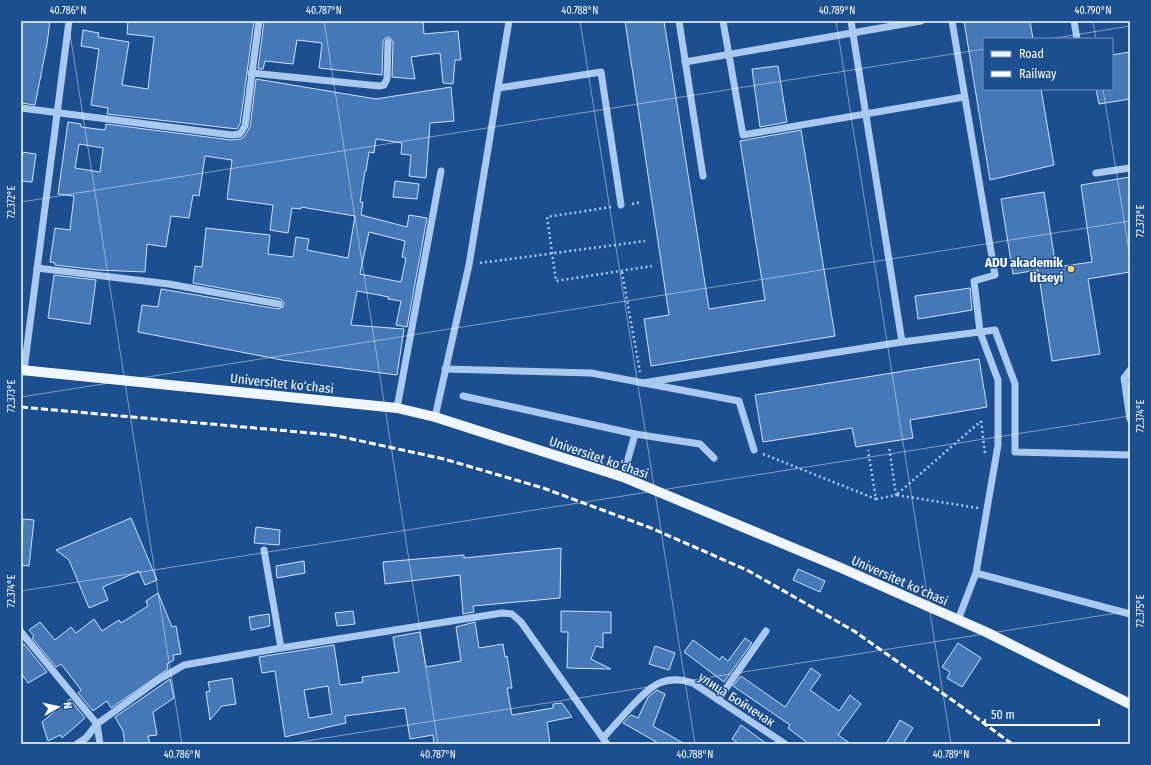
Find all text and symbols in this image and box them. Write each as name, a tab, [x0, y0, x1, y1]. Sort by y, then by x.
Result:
text: 40.786°N	[50, 5, 86, 17]
text: 40.787°N	[306, 5, 342, 17]
text: 40.788°N	[562, 5, 598, 17]
text: 40.789°N	[819, 5, 855, 17]
text: 40.790°N	[1075, 5, 1111, 17]
legend	[983, 38, 1113, 90]
text: Road	[1019, 47, 1044, 61]
text: Railway	[1019, 67, 1057, 81]
text: 72.372°E	[6, 185, 18, 218]
text: 72.373°E	[1135, 204, 1147, 237]
place label: ADU akademik litseyi	[984, 255, 1063, 285]
marker: ADU akademik litseyi	[1066, 264, 1076, 274]
street label: Universitet kо‘chasi	[229, 371, 334, 396]
text: 72.373°E	[6, 379, 18, 412]
text: 72.374°E	[1135, 399, 1147, 432]
street label: Universitet kо‘chasi	[547, 433, 650, 481]
street label: Universitet kо‘chasi	[849, 552, 950, 608]
text: 72.374°E	[6, 574, 18, 607]
text: 72.375°E	[1135, 594, 1147, 627]
street label: улица Бойчечак	[696, 669, 778, 730]
north arrow	[38, 687, 78, 727]
text: N	[60, 701, 74, 710]
scale bar	[985, 701, 1099, 727]
text: 50 m	[991, 708, 1015, 722]
text: 40.786°N	[164, 749, 200, 761]
text: 40.787°N	[420, 749, 456, 761]
text: 40.788°N	[677, 749, 713, 761]
text: 40.789°N	[933, 749, 969, 761]

